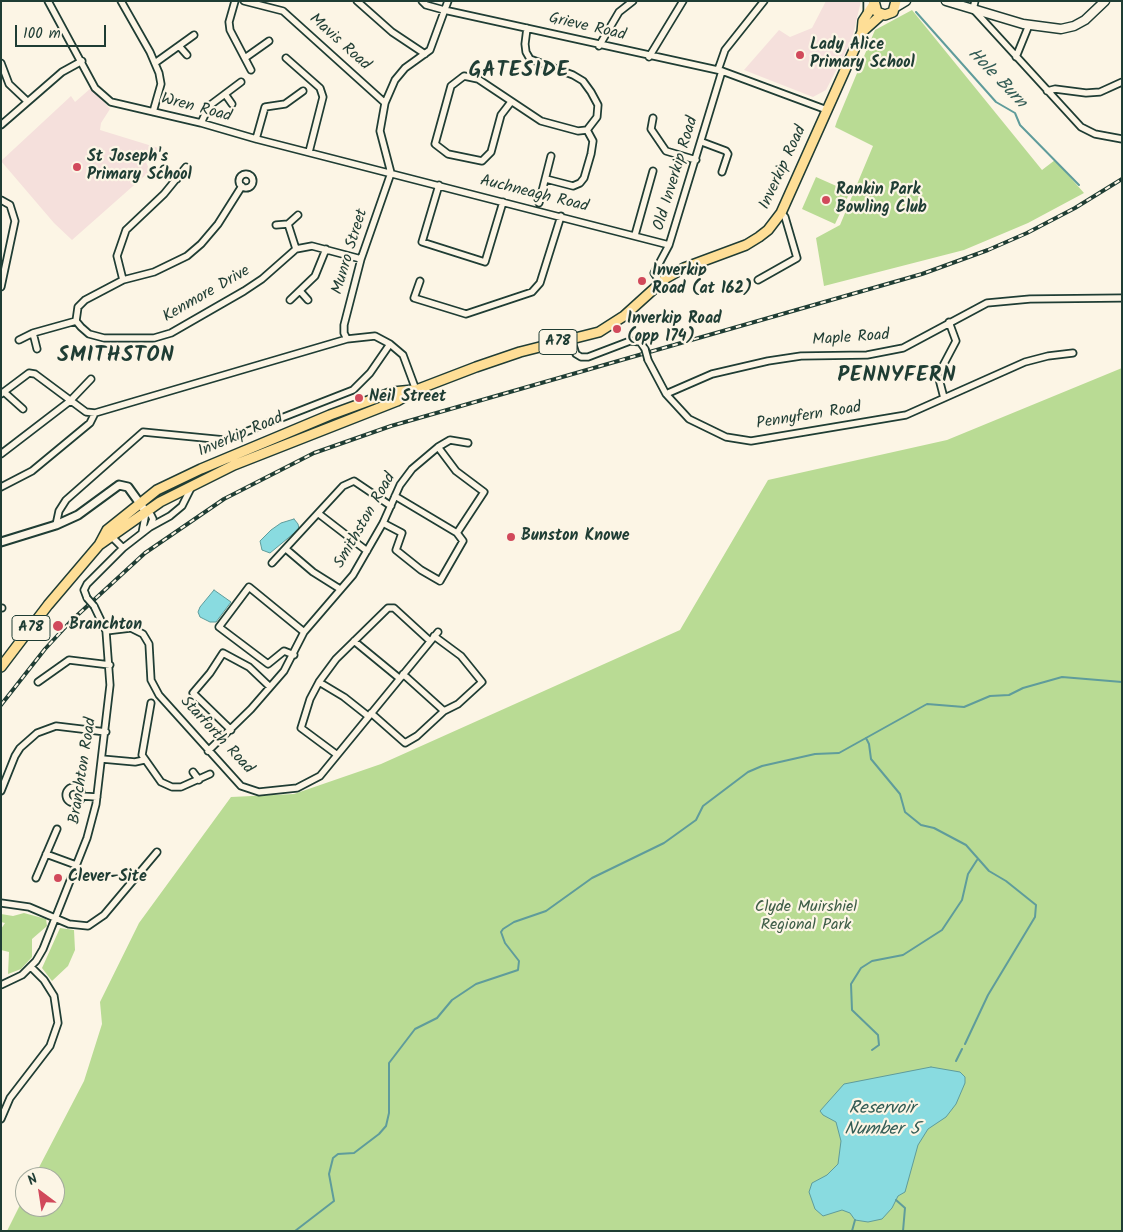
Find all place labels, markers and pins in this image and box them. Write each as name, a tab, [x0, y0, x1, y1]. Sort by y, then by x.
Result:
place label: Lady Alice Primary School	[810, 36, 915, 74]
marker: Lady Alice Primary School	[794, 49, 806, 61]
place label: St Joseph's Primary School	[87, 148, 192, 186]
marker: St Joseph's Primary School	[71, 161, 83, 173]
place label: Rankin Park Bowling Club	[836, 181, 927, 219]
marker: Rankin Park Bowling Club	[820, 194, 832, 206]
place label: Inverkip Road (at 162)	[652, 262, 752, 300]
marker: Inverkip Road (at 162)	[636, 275, 648, 287]
place label: Inverkip Road (opp 174)	[627, 310, 722, 348]
marker: Inverkip Road (opp 174)	[611, 323, 623, 335]
place label: Neil Street	[369, 388, 446, 408]
marker: Neil Street	[353, 392, 365, 404]
place label: Bunston Knowe	[521, 527, 630, 547]
marker: Bunston Knowe	[505, 531, 517, 543]
place label: Branchton	[69, 616, 142, 636]
marker: Branchton	[51, 619, 65, 633]
place label: Clever-Site	[68, 868, 147, 888]
marker: Clever-Site	[52, 872, 64, 884]

